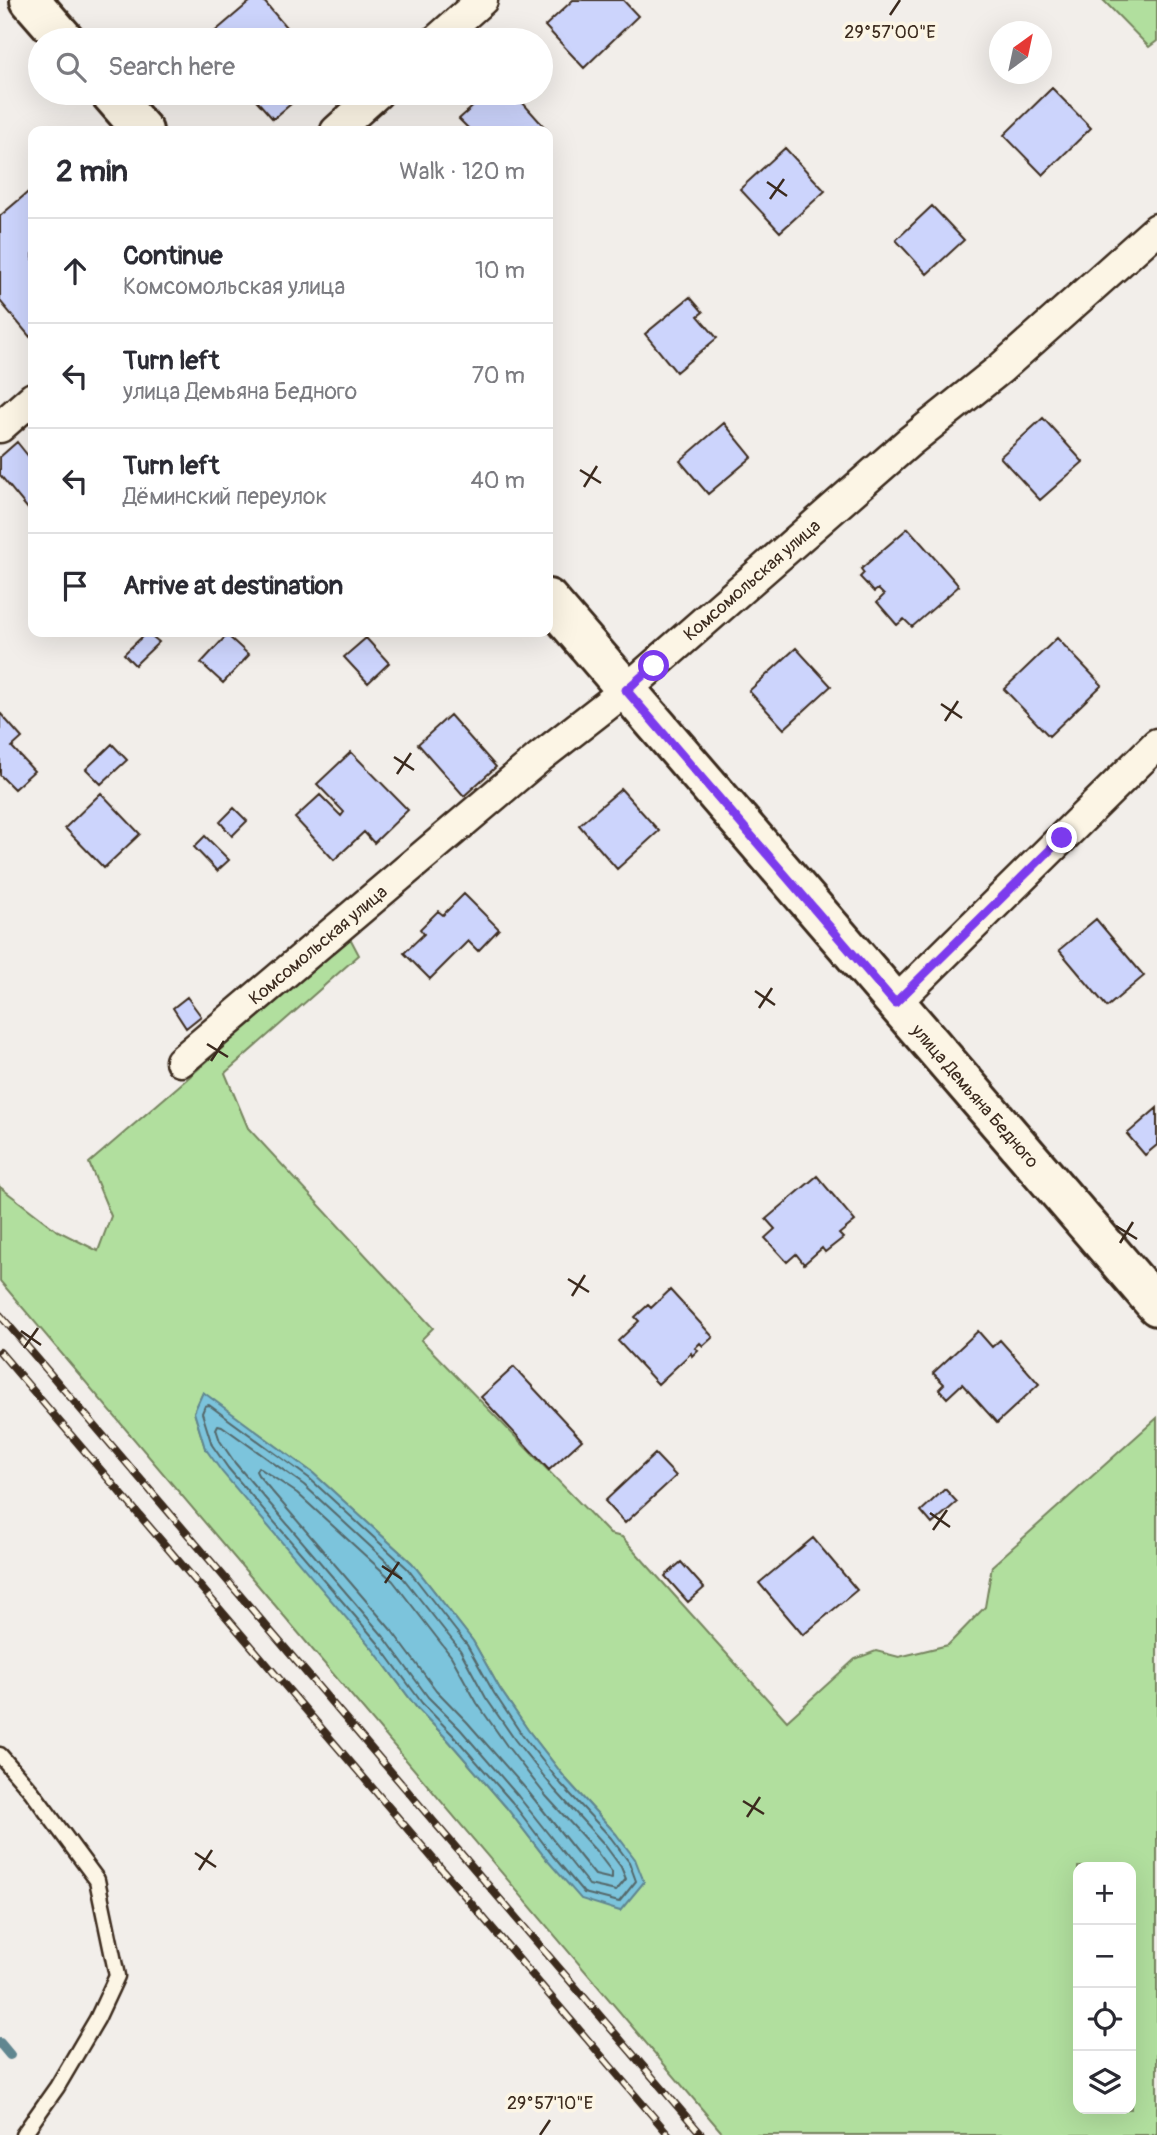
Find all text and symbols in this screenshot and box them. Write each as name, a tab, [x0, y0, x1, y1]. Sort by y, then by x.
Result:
text: 29°57'00"E	[844, 21, 936, 44]
north arrow	[989, 21, 1052, 84]
search box	[28, 28, 553, 105]
icon: search	[52, 48, 90, 86]
text: Search here	[108, 51, 235, 83]
text: 2 min	[56, 153, 128, 190]
text: Walk · 120 m	[399, 157, 525, 186]
text: Continue	[123, 240, 223, 272]
icon: ahead	[56, 252, 94, 290]
text: 10 m	[475, 256, 525, 285]
text: Комсомольская улица	[123, 272, 345, 301]
text: Turn left	[123, 345, 219, 377]
icon: left	[56, 357, 94, 395]
text: 70 m	[472, 361, 525, 390]
text: улица Демьяна Бедного	[123, 377, 357, 406]
text: Turn left	[123, 450, 219, 482]
icon: left	[56, 462, 94, 500]
text: 40 m	[471, 466, 525, 495]
text: Дёминский переулок	[123, 482, 327, 511]
street label: Комсомольская улица	[679, 515, 826, 646]
icon: arrive	[56, 567, 94, 605]
text: Arrive at destination	[123, 570, 343, 602]
route start	[638, 650, 669, 681]
route end	[1046, 822, 1077, 853]
street label: Комсомольская улица	[244, 881, 392, 1010]
street label: улица Демьяна Бедного	[905, 1019, 1044, 1173]
map controls	[1073, 1862, 1136, 2114]
button: +	[1073, 1862, 1136, 1925]
button: −	[1073, 1925, 1136, 1988]
button: locate	[1073, 1988, 1136, 2051]
button: layers	[1073, 2051, 1136, 2114]
text: 29°57'10"E	[507, 2092, 593, 2115]

